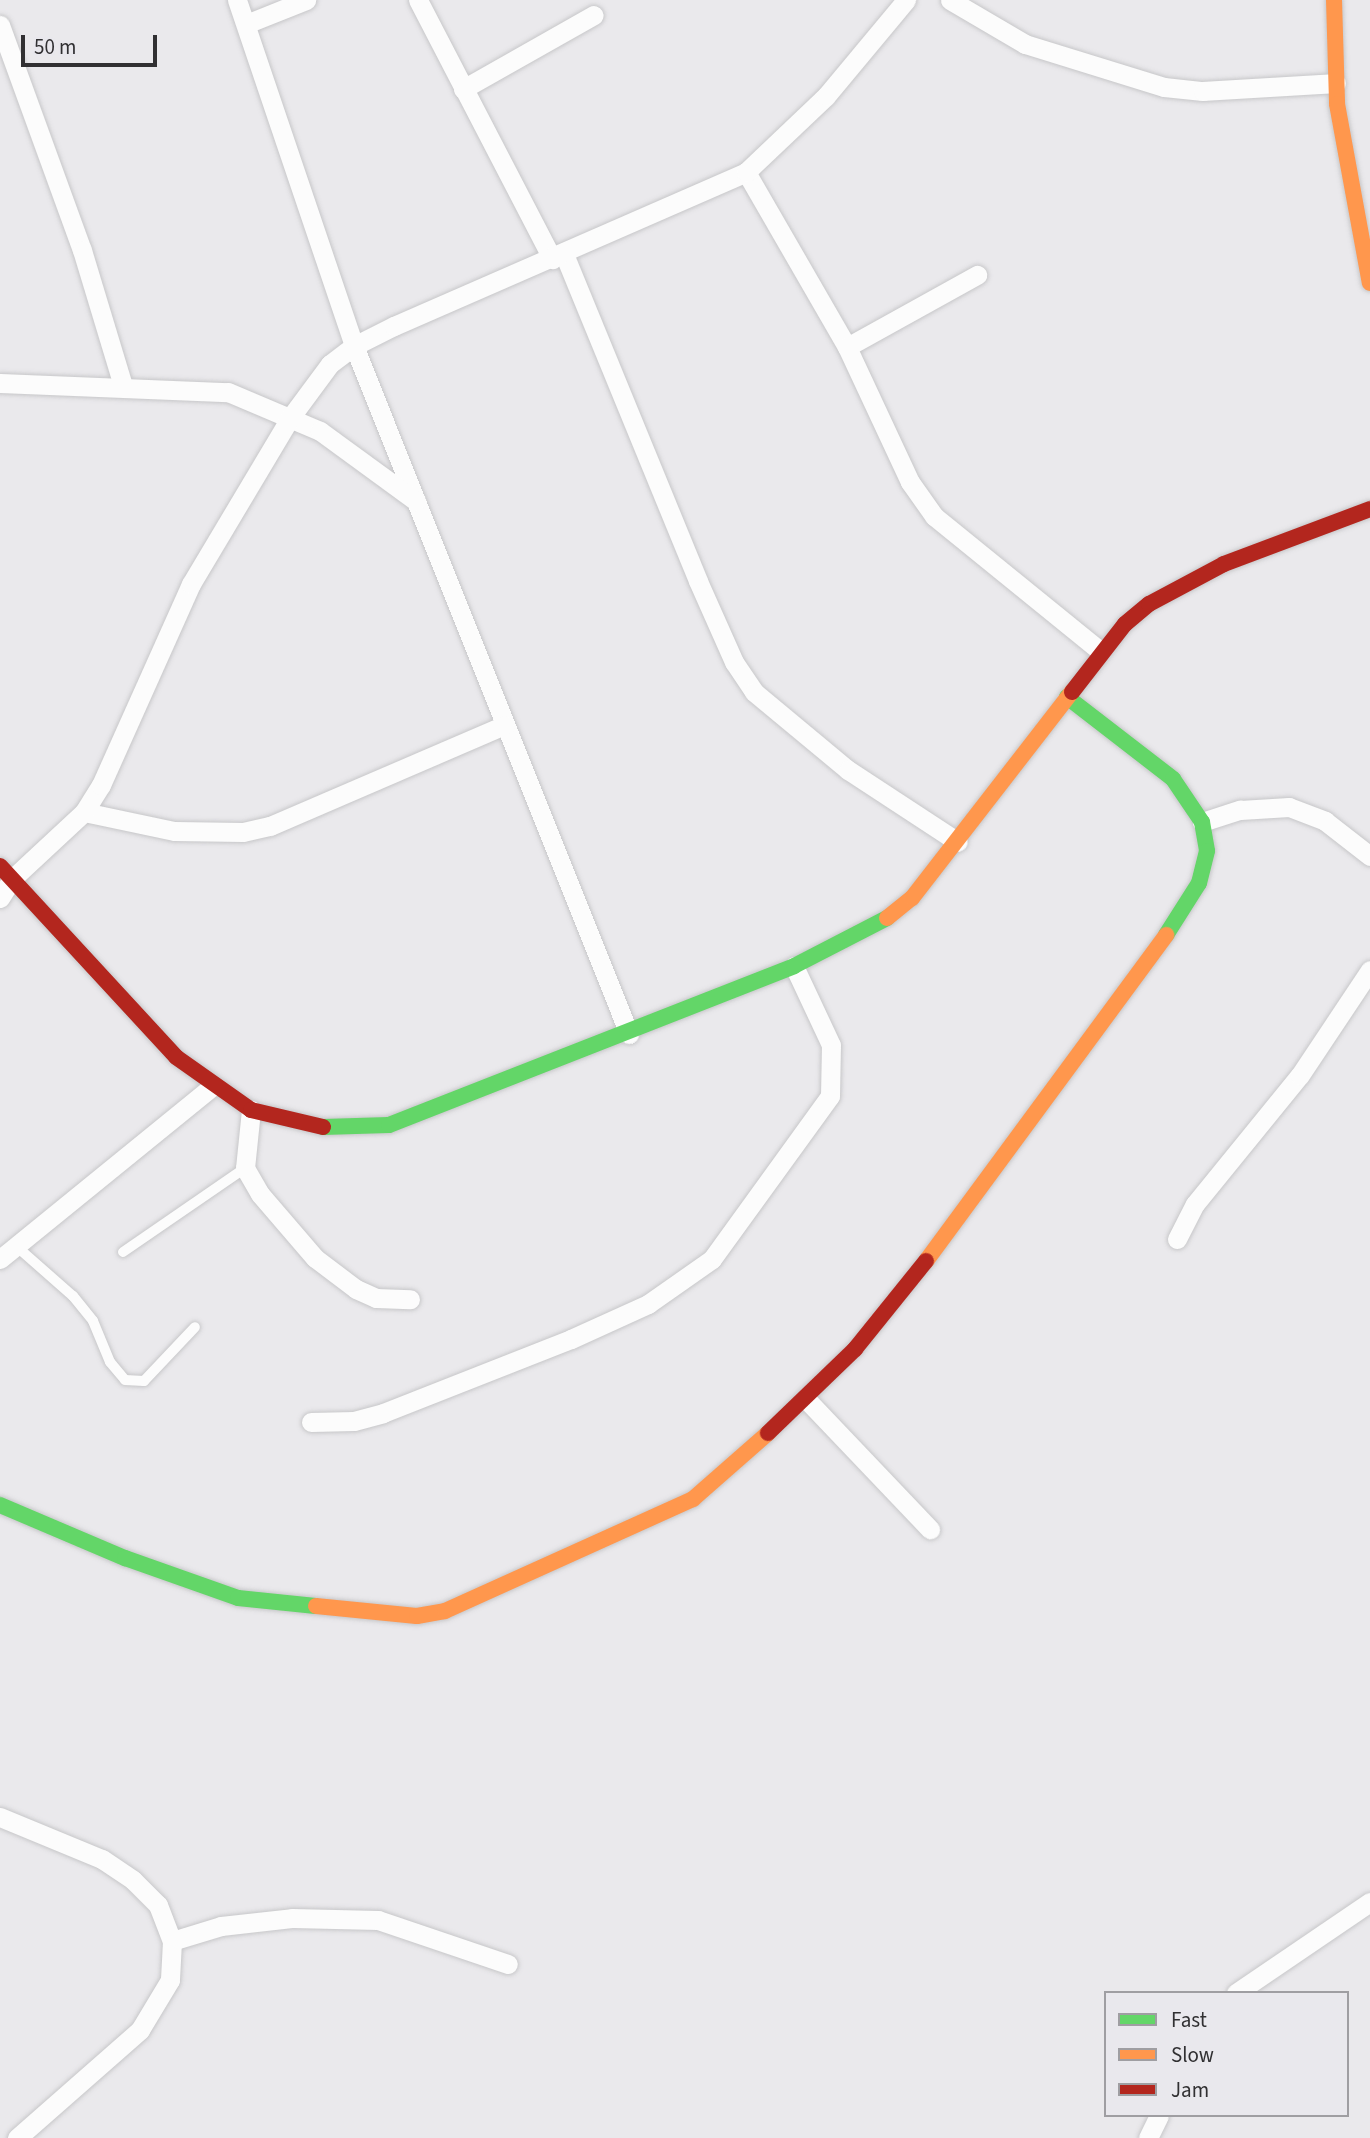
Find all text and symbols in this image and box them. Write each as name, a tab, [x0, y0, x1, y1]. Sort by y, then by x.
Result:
scale bar	[24, 21, 161, 65]
text: 50 m	[34, 32, 76, 62]
legend	[1104, 1991, 1349, 2117]
text: Fast	[1171, 2005, 1207, 2035]
text: Slow	[1171, 2040, 1214, 2070]
text: Jam	[1171, 2075, 1209, 2105]

